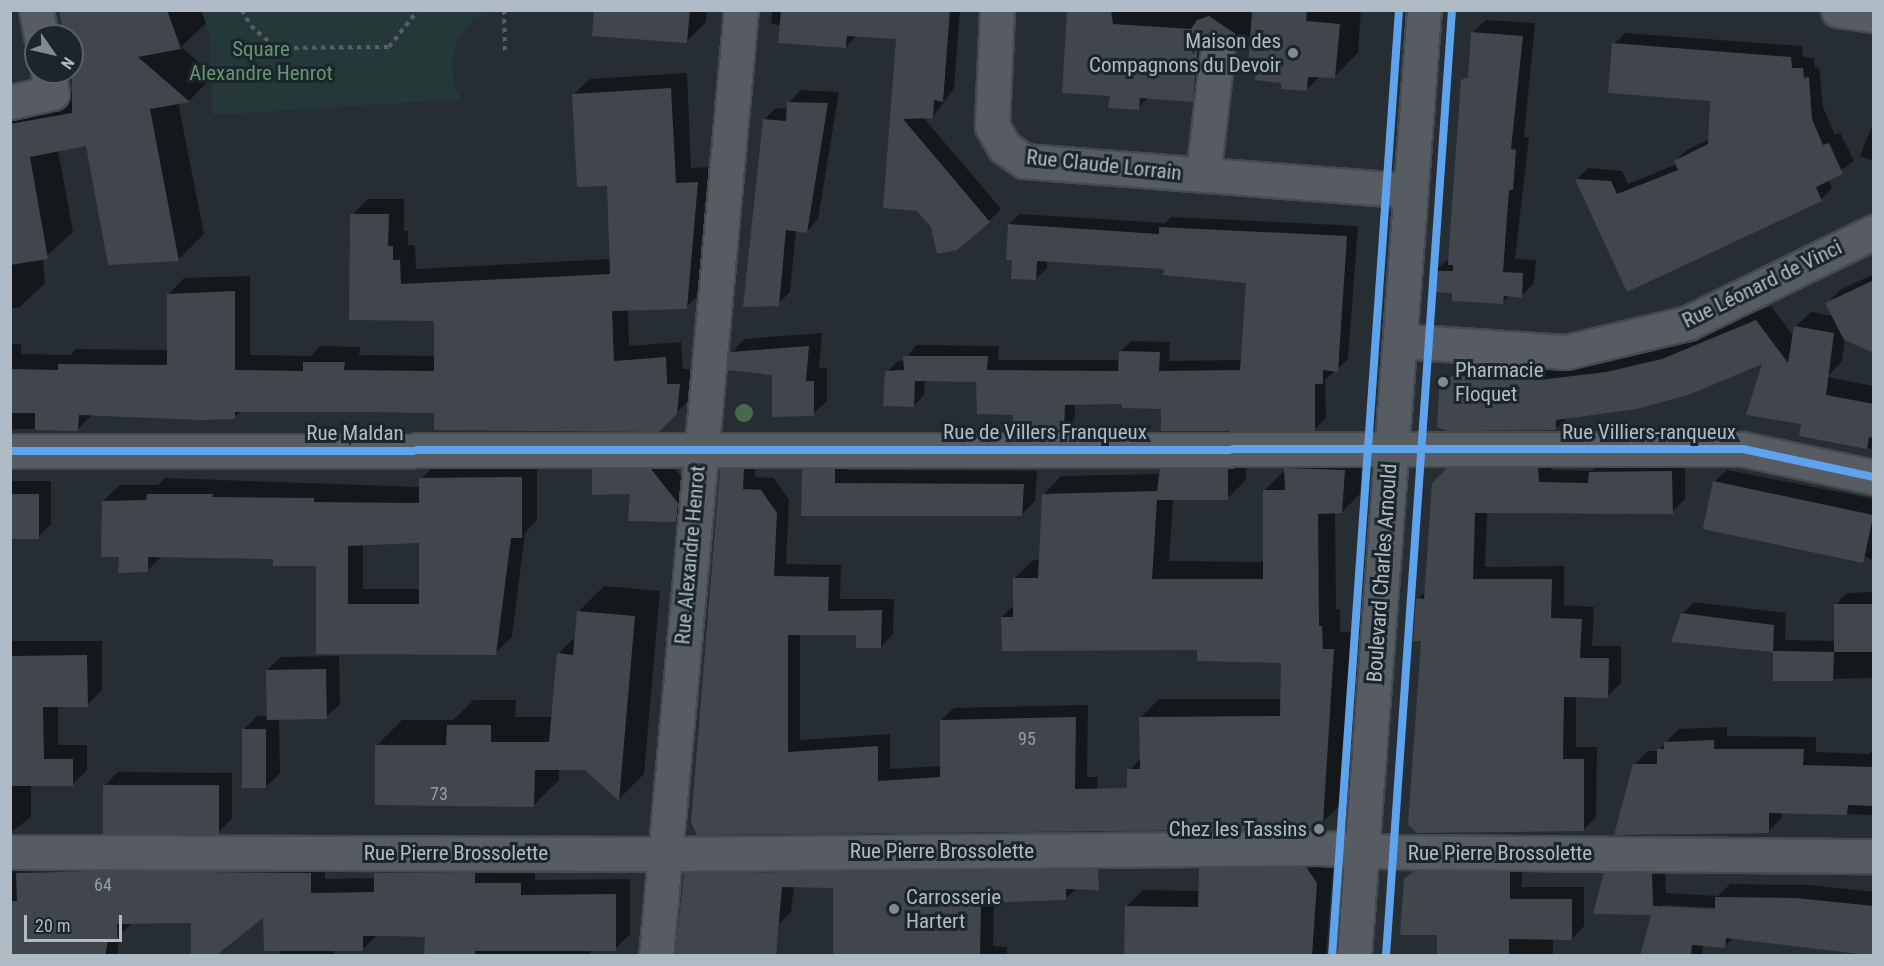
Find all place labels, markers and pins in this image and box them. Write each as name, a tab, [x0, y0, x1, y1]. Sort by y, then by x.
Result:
place label: Maison des Compagnons du Devoir	[1089, 28, 1281, 78]
marker: Maison des Compagnons du Devoir	[1286, 46, 1300, 60]
place label: Pharmacie Floquet	[1455, 357, 1543, 407]
marker: Pharmacie Floquet	[1436, 375, 1450, 389]
place label: Chez les Tassins	[1168, 816, 1307, 842]
marker: Chez les Tassins	[1312, 822, 1326, 836]
place label: Carrosserie Hartert	[906, 884, 1001, 934]
marker: Carrosserie Hartert	[887, 902, 901, 916]

